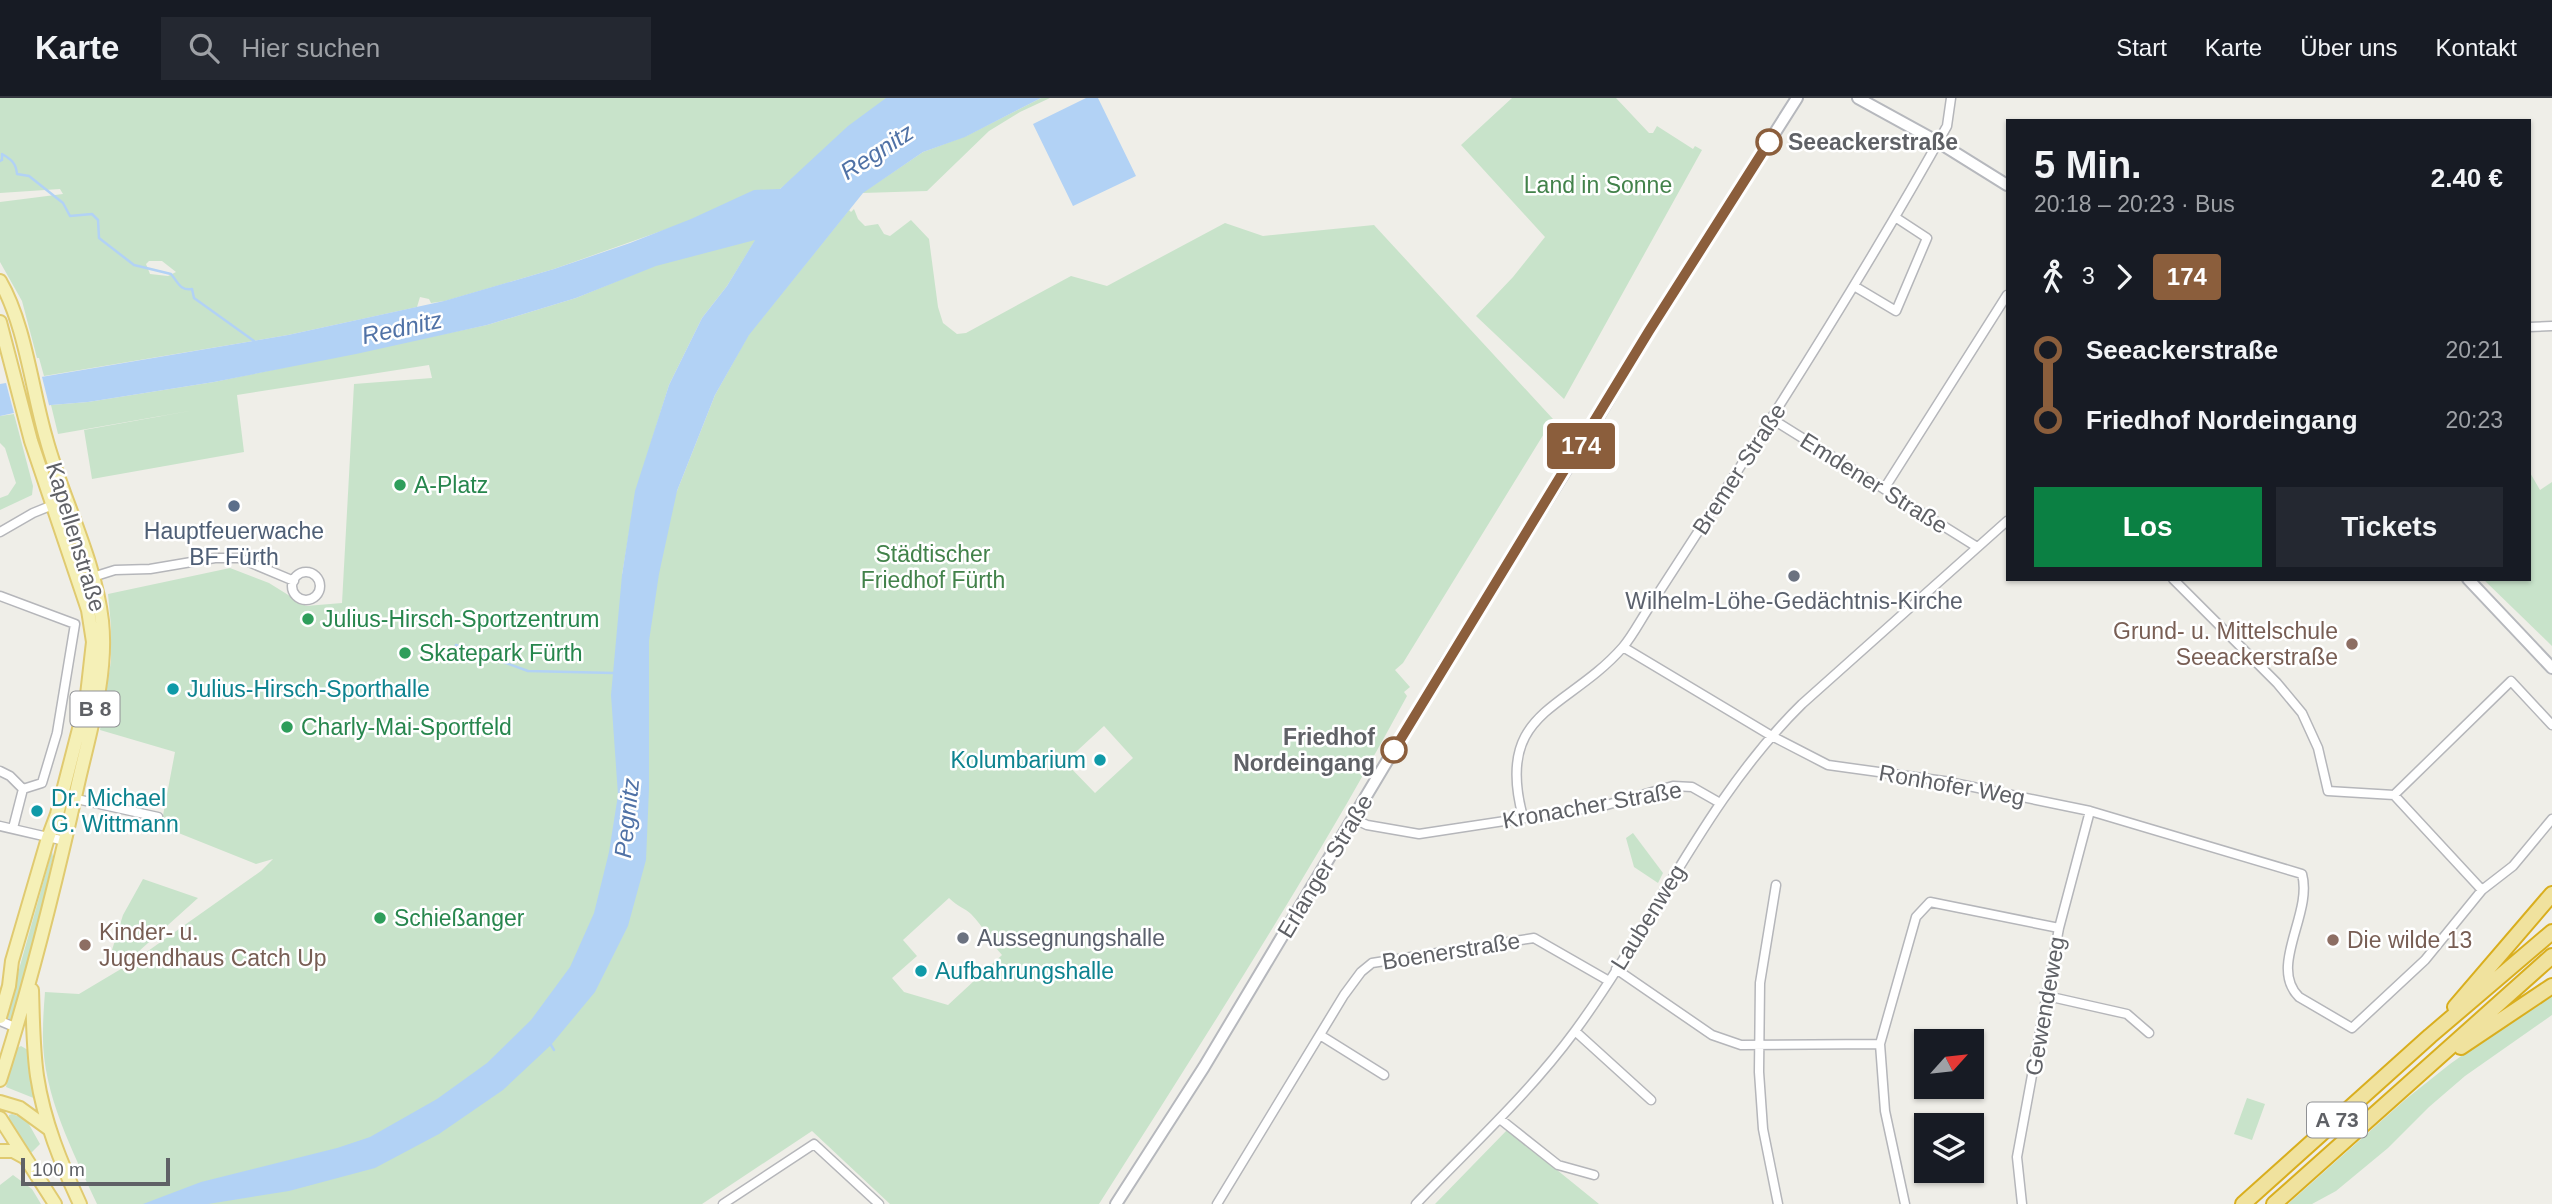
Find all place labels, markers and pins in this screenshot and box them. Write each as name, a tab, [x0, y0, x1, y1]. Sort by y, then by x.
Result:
marker: Seeackerstraße	[1756, 129, 1782, 155]
place label: Seeackerstraße	[1788, 129, 1958, 155]
place label: A-Platz	[414, 472, 488, 498]
marker: A-Platz	[392, 477, 408, 493]
marker: Hauptfeuerwache BF Fürth	[226, 498, 242, 514]
place label: Hauptfeuerwache BF Fürth	[144, 518, 324, 570]
marker: Wilhelm-Löhe-Gedächtnis-Kirche	[1786, 568, 1802, 584]
place label: Wilhelm-Löhe-Gedächtnis-Kirche	[1625, 588, 1963, 614]
place label: Julius-Hirsch-Sportzentrum	[322, 606, 599, 632]
marker: Julius-Hirsch-Sportzentrum	[300, 611, 316, 627]
place label: Grund- u. Mittelschule Seeackerstraße	[2113, 618, 2338, 670]
marker: Grund- u. Mittelschule Seeackerstraße	[2344, 636, 2360, 652]
place label: Skatepark Fürth	[419, 640, 583, 666]
marker: Skatepark Fürth	[397, 645, 413, 661]
place label: Julius-Hirsch-Sporthalle	[187, 676, 430, 702]
marker: Julius-Hirsch-Sporthalle	[165, 681, 181, 697]
place label: Charly-Mai-Sportfeld	[301, 714, 512, 740]
marker: Charly-Mai-Sportfeld	[279, 719, 295, 735]
place label: Friedhof Nordeingang	[1233, 724, 1375, 776]
marker: Friedhof Nordeingang	[1381, 737, 1407, 763]
place label: Kolumbarium	[951, 747, 1086, 773]
marker: Kolumbarium	[1092, 752, 1108, 768]
place label: Dr. Michael G. Wittmann	[51, 785, 179, 837]
marker: Dr. Michael G. Wittmann	[29, 803, 45, 819]
place label: Schießanger	[394, 905, 525, 931]
marker: Schießanger	[372, 910, 388, 926]
place label: Kinder- u. Jugendhaus Catch Up	[99, 919, 327, 971]
place label: Aussegnungshalle	[977, 925, 1165, 951]
place label: Die wilde 13	[2347, 927, 2472, 953]
marker: Aussegnungshalle	[955, 930, 971, 946]
marker: Die wilde 13	[2325, 932, 2341, 948]
marker: Kinder- u. Jugendhaus Catch Up	[77, 937, 93, 953]
place label: Aufbahrungshalle	[935, 958, 1114, 984]
marker: Aufbahrungshalle	[913, 963, 929, 979]

